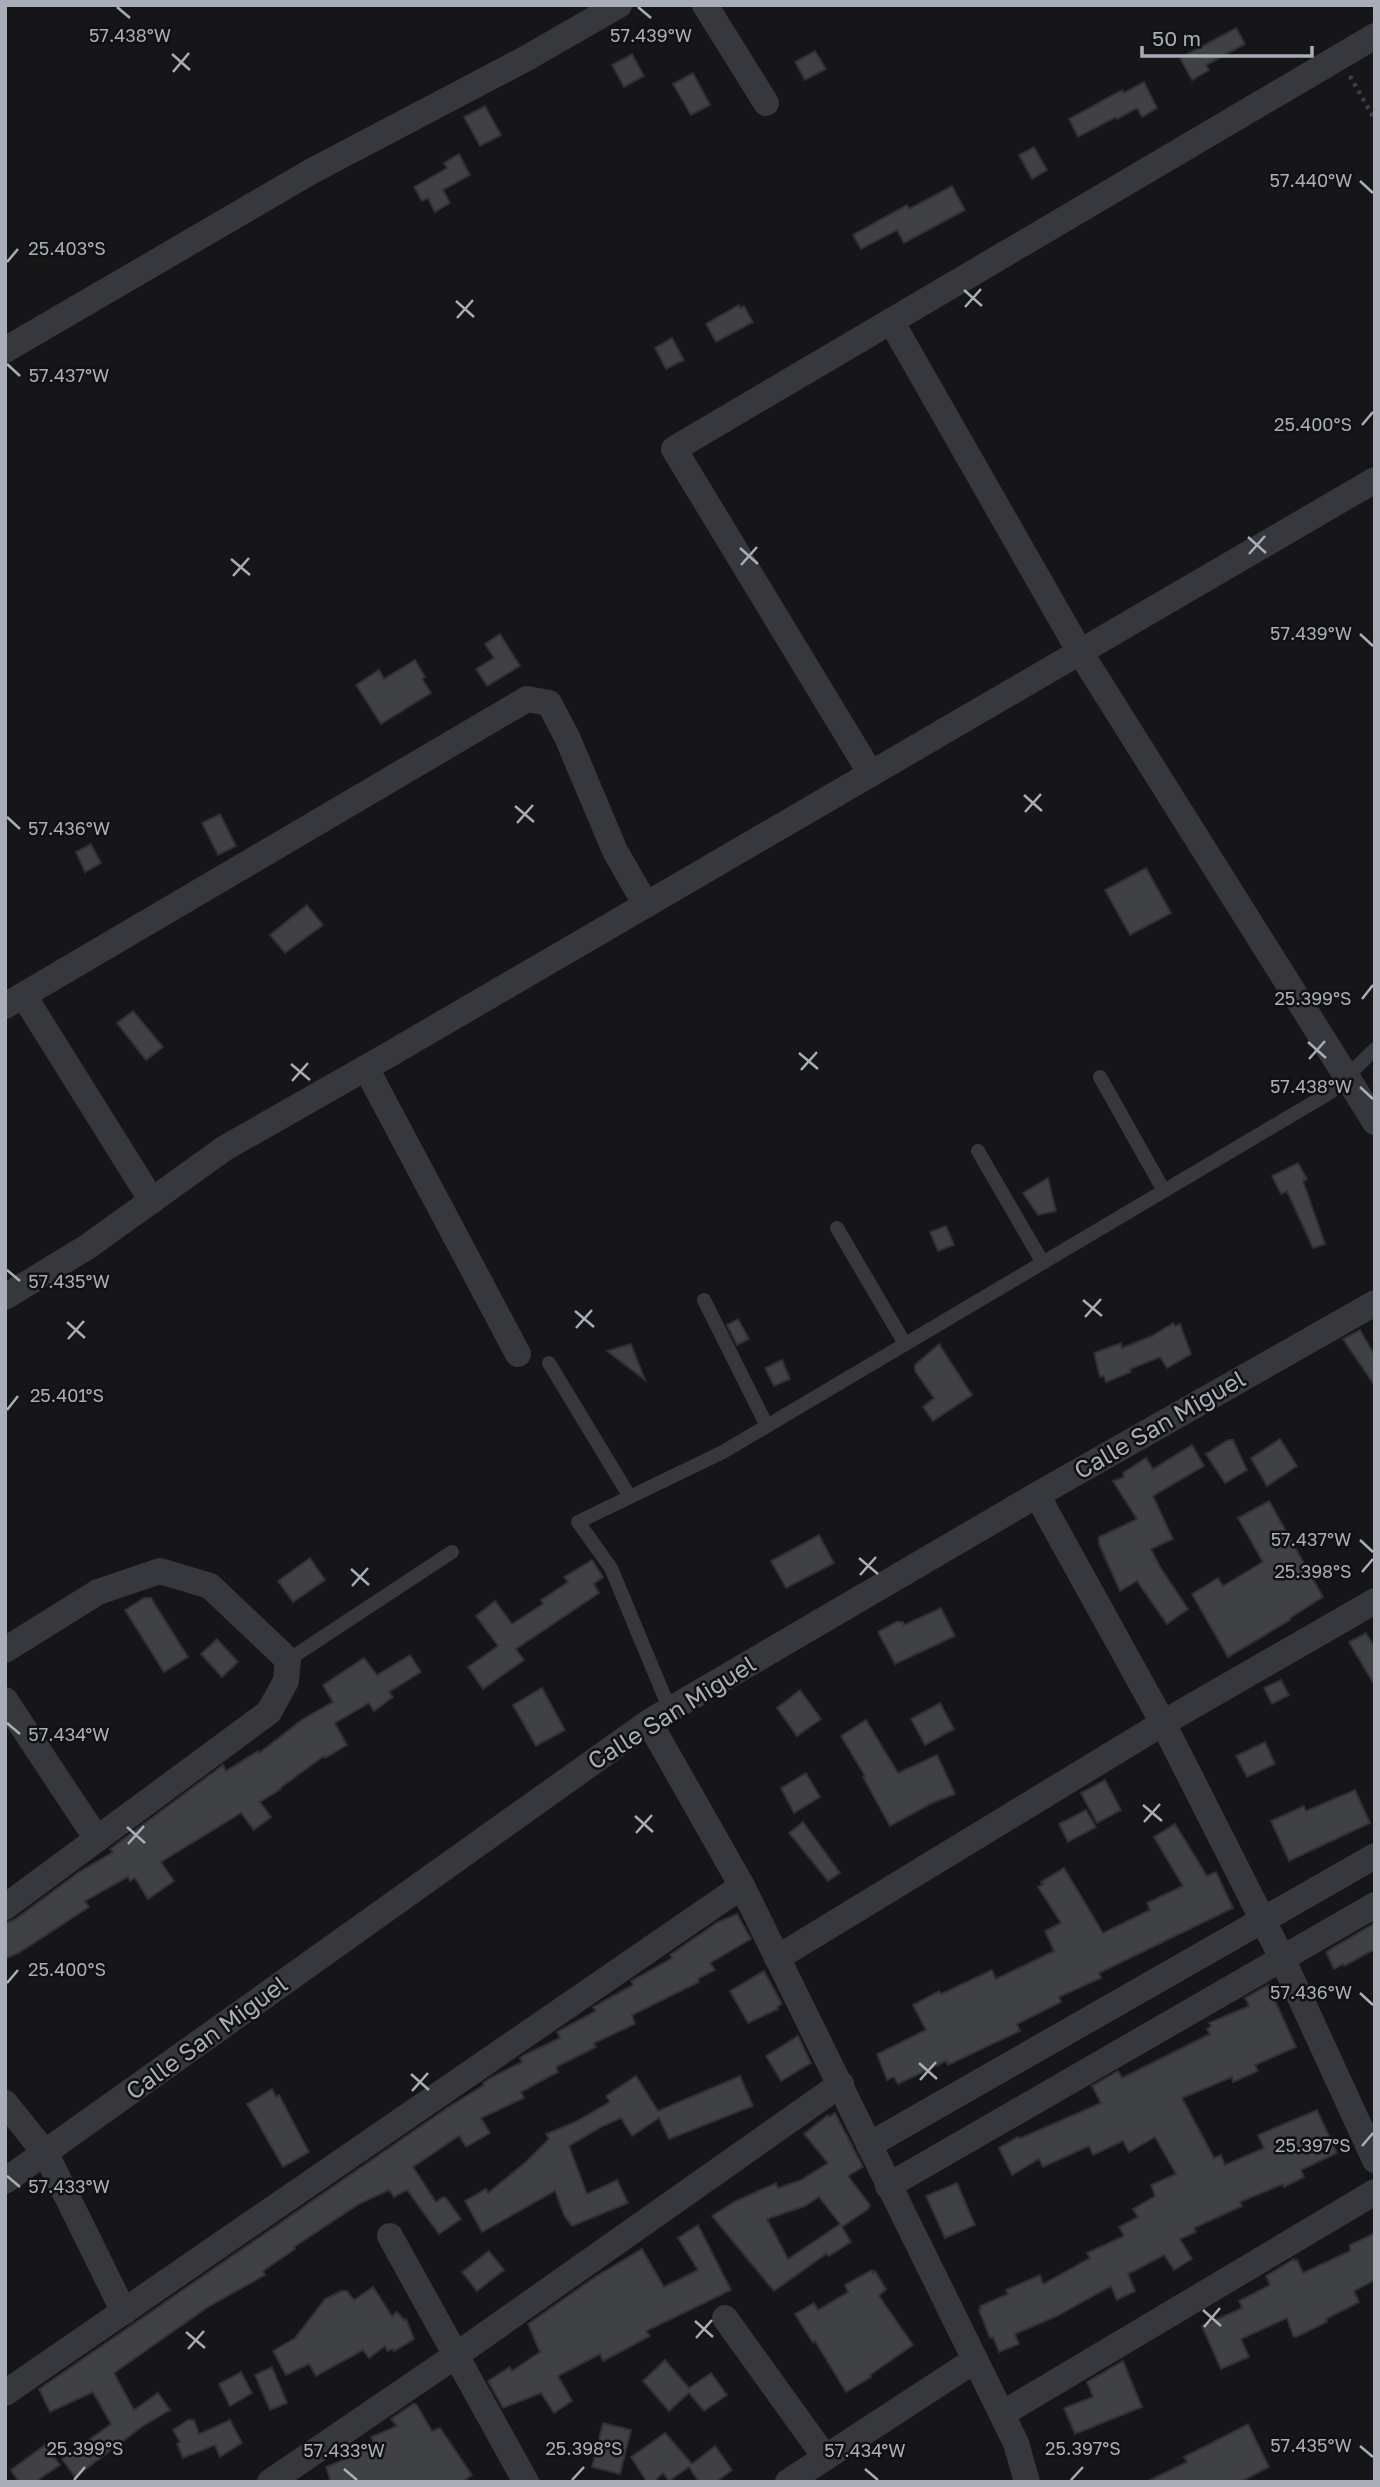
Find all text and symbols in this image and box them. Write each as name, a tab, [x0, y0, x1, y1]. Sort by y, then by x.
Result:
scale bar	[1142, 14, 1312, 58]
text: 57.438°W	[89, 24, 171, 46]
text: 57.439°W	[610, 24, 692, 46]
text: 50 m	[1152, 25, 1201, 51]
text: 57.440°W	[1270, 169, 1352, 191]
text: 25.403°S	[28, 237, 106, 259]
text: 57.437°W	[29, 364, 109, 386]
text: 25.400°S	[1274, 413, 1352, 435]
text: 57.439°W	[1270, 622, 1352, 644]
text: 57.436°W	[28, 817, 110, 839]
text: 25.399°S	[1274, 987, 1352, 1009]
text: 57.438°W	[1270, 1075, 1352, 1097]
text: 57.435°W	[28, 1270, 110, 1292]
street label: Calle San Miguel	[1069, 1363, 1250, 1484]
text: 25.401°S	[30, 1384, 104, 1406]
text: 57.437°W	[1271, 1528, 1351, 1550]
text: 25.398°S	[1274, 1560, 1352, 1582]
street label: Calle San Miguel	[582, 1648, 761, 1775]
text: 57.434°W	[28, 1723, 110, 1745]
text: 25.400°S	[28, 1958, 106, 1980]
street label: Calle San Miguel	[120, 1968, 293, 2105]
text: 57.436°W	[1270, 1981, 1352, 2003]
text: 25.397°S	[1275, 2134, 1351, 2156]
text: 57.433°W	[28, 2175, 110, 2197]
text: 57.435°W	[1270, 2434, 1352, 2456]
text: 25.399°S	[46, 2437, 124, 2459]
text: 25.398°S	[545, 2437, 623, 2459]
text: 25.397°S	[1045, 2437, 1121, 2459]
text: 57.433°W	[303, 2439, 385, 2461]
text: 57.434°W	[824, 2439, 906, 2461]

